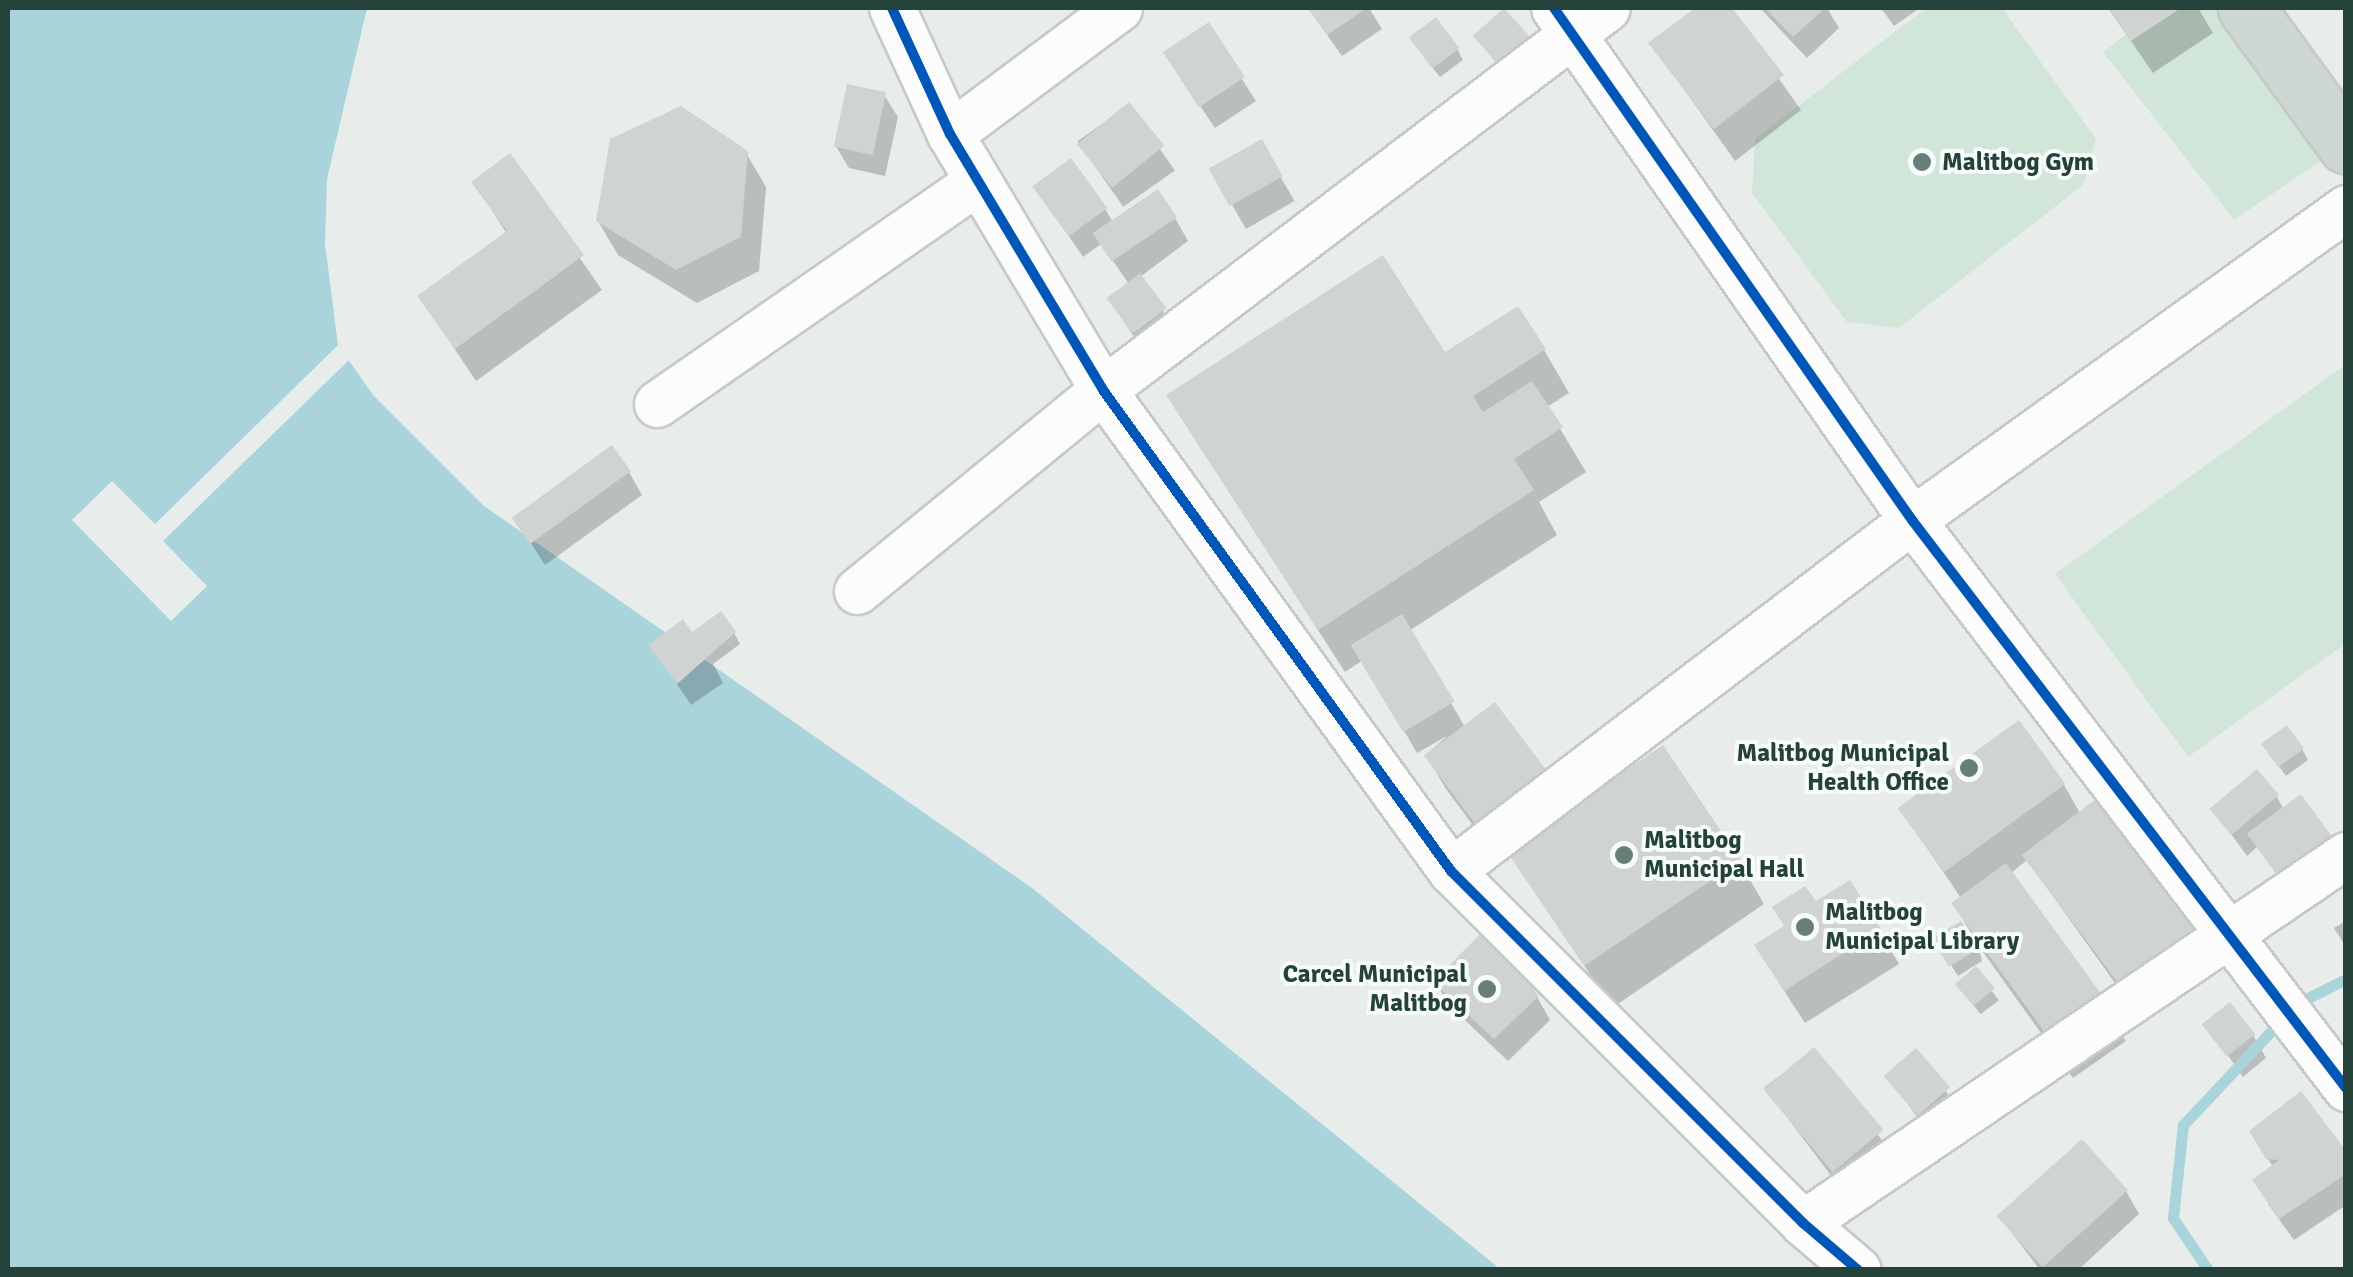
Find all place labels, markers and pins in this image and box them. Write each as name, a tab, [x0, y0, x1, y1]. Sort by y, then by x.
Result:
place label: Malitbog Gym	[1942, 147, 2094, 177]
marker: Malitbog Gym	[1911, 151, 1933, 173]
place label: Malitbog Municipal Health Office	[1736, 739, 1949, 798]
marker: Malitbog Municipal Health Office	[1958, 757, 1980, 779]
place label: Malitbog Municipal Hall	[1644, 826, 1804, 885]
marker: Malitbog Municipal Hall	[1613, 844, 1635, 866]
place label: Malitbog Municipal Library	[1825, 898, 2019, 957]
marker: Malitbog Municipal Library	[1794, 916, 1816, 938]
place label: Carcel Municipal Malitbog	[1283, 960, 1467, 1019]
marker: Carcel Municipal Malitbog	[1476, 978, 1498, 1000]

